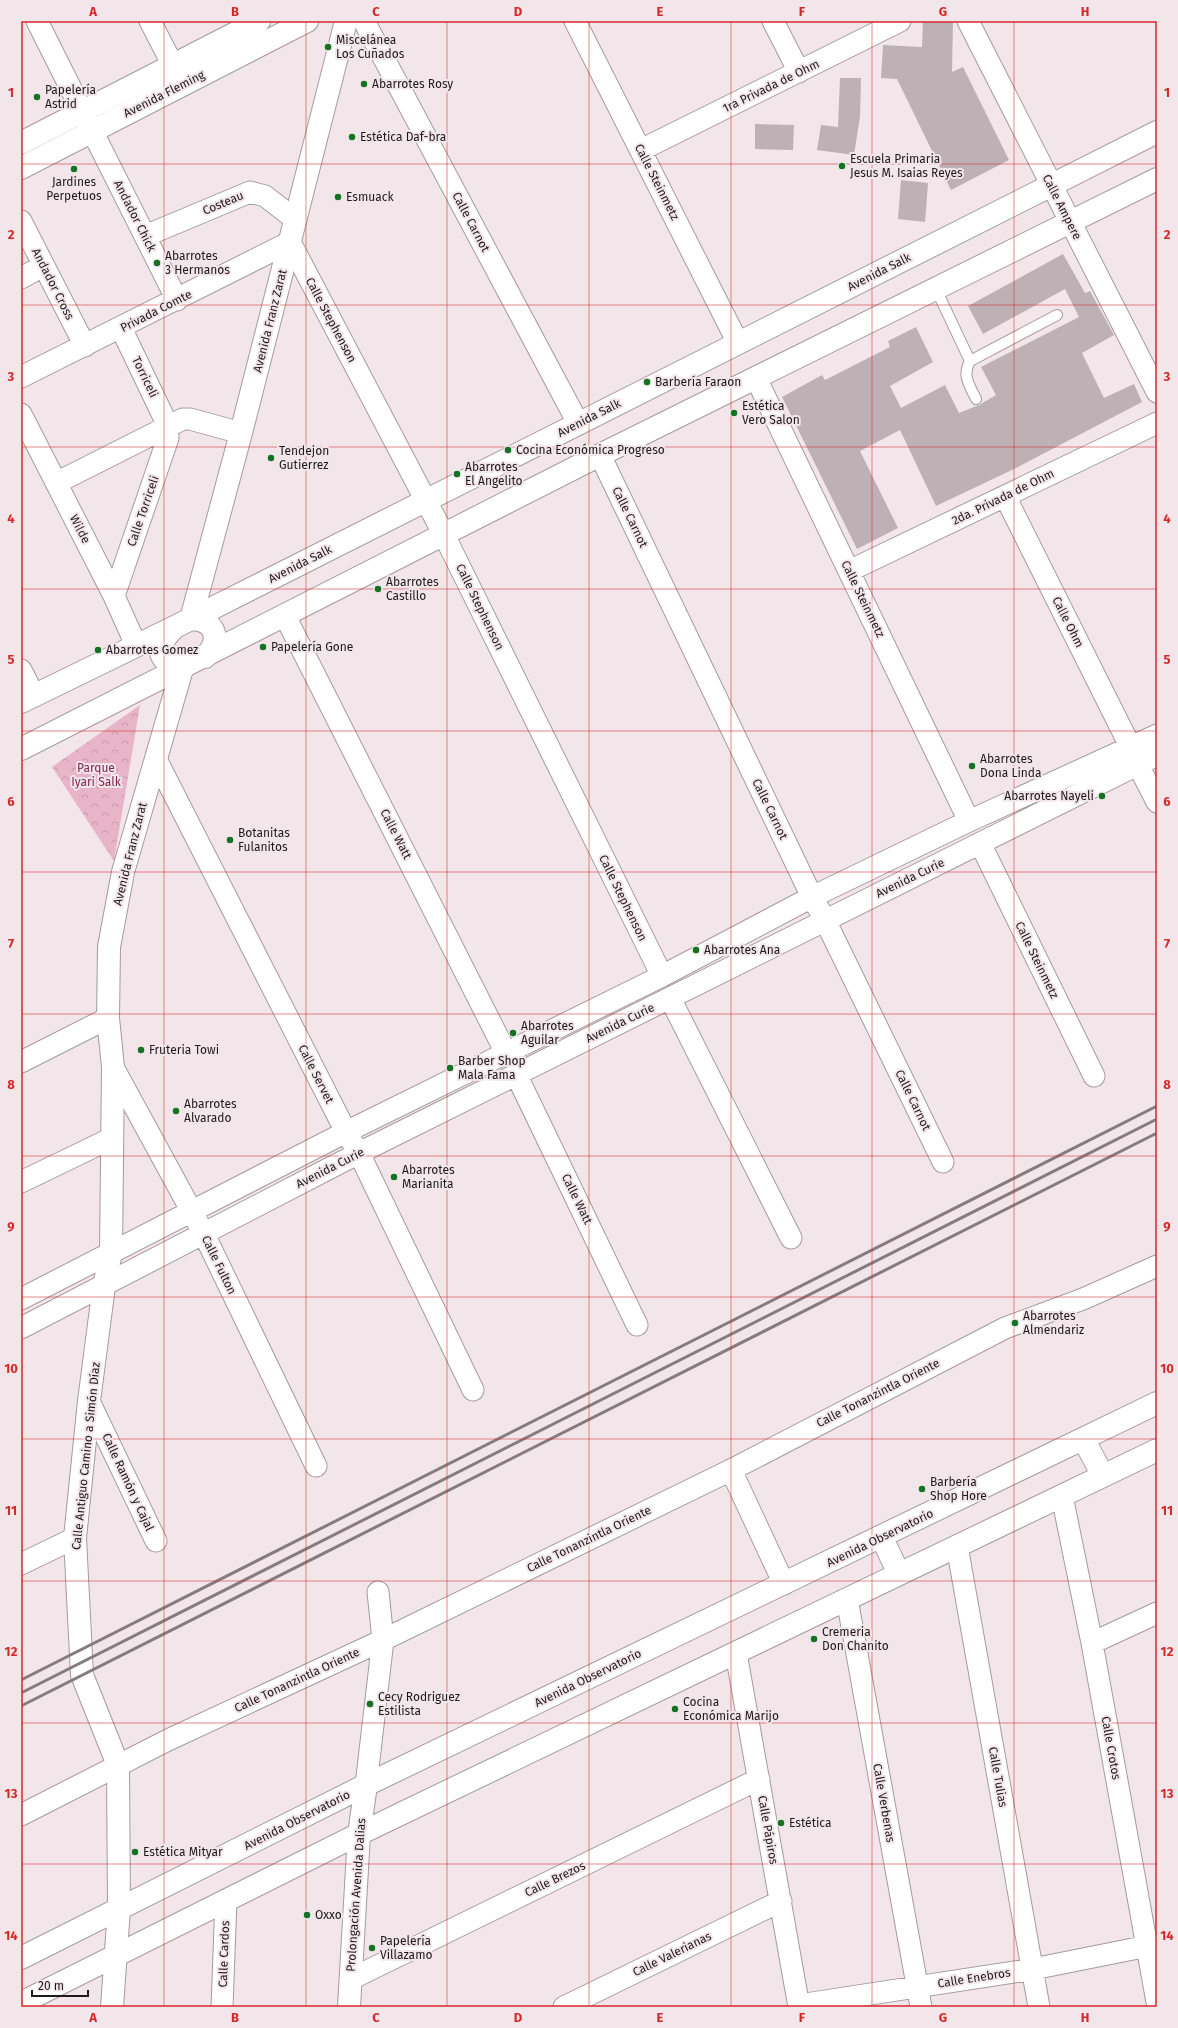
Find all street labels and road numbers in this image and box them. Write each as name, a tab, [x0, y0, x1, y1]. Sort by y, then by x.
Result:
street label: 1ra Privada de Ohm	[721, 57, 821, 115]
street label: Avenida Fleming	[121, 67, 208, 121]
street label: Calle Steinmetz	[632, 142, 682, 222]
street label: Calle Ampere	[1040, 172, 1084, 242]
street label: Andador Chick	[111, 178, 159, 255]
street label: Costeau	[200, 188, 246, 218]
street label: Calle Carnot	[449, 190, 493, 255]
street label: Andador Cross	[29, 246, 77, 323]
street label: Avenida Salk	[845, 250, 914, 294]
street label: Avenida Franz Zarat	[250, 267, 290, 374]
street label: Calle Stephenson	[303, 275, 359, 365]
street label: Privada Comte	[118, 287, 194, 335]
street label: Torriceli	[129, 354, 161, 400]
street label: Avenida Salk	[555, 396, 624, 440]
street label: 2da. Privada de Ohm	[950, 466, 1056, 528]
street label: Calle Torriceli	[124, 474, 162, 548]
street label: Calle Carnot	[609, 484, 651, 550]
street label: Wilde	[67, 512, 93, 546]
street label: Avenida Salk	[266, 542, 335, 586]
street label: Calle Steinmetz	[838, 558, 888, 640]
street label: Calle Stephenson	[453, 562, 507, 652]
street label: Calle Ohm	[1049, 594, 1087, 650]
street label: Calle Carnot	[749, 776, 791, 842]
street label: Avenida Franz Zarat	[110, 800, 150, 907]
street label: Calle Watt	[377, 807, 415, 862]
street label: Calle Stephenson	[596, 853, 650, 943]
street label: Avenida Curie	[873, 855, 947, 901]
street label: Calle Steinmetz	[1012, 919, 1062, 1001]
street label: Avenida Curie	[583, 1000, 657, 1046]
street label: Calle Servet	[295, 1042, 337, 1106]
street label: Calle Carnot	[892, 1067, 934, 1133]
street label: Avenida Curie	[294, 1145, 366, 1191]
street label: Calle Watt	[559, 1171, 596, 1227]
street label: Calle Fulton	[199, 1233, 239, 1297]
street label: Calle Tonanzintla Oriente	[814, 1356, 942, 1430]
street label: Calle Antiguo Camino a Simón Díaz	[69, 1361, 103, 1551]
street label: Calle Ramón y Cajal	[99, 1431, 157, 1534]
street label: Calle Tonanzintla Oriente	[525, 1503, 653, 1575]
street label: Avenida Observatorio	[824, 1506, 936, 1570]
street label: Calle Tonanzintla Oriente	[232, 1645, 362, 1715]
street label: Avenida Observatorio	[532, 1646, 644, 1710]
street label: Calle Crotos	[1099, 1715, 1124, 1781]
street label: Calle Tulias	[986, 1746, 1010, 1809]
street label: Calle Verbenas	[870, 1762, 898, 1844]
street label: Avenida Observatorio	[242, 1787, 352, 1853]
street label: Calle Pápiros	[755, 1794, 781, 1866]
street label: Prolongación Avenida Dalias	[344, 1817, 368, 1972]
street label: Calle Brezos	[522, 1858, 588, 1900]
street label: Calle Cardos	[216, 1920, 232, 1988]
street label: Calle Valerianas	[630, 1929, 714, 1979]
street label: Calle Enebros	[937, 1965, 1012, 1991]

